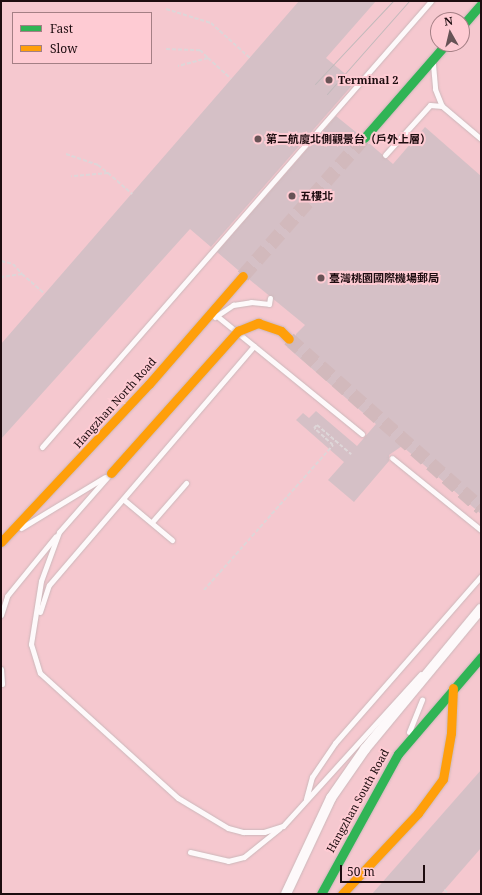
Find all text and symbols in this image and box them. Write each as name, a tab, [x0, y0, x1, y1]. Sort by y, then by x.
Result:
legend	[12, 12, 152, 64]
north arrow	[430, 12, 470, 52]
text: N	[443, 13, 454, 29]
text: Fast	[50, 20, 73, 37]
text: Slow	[50, 40, 78, 57]
place label: Terminal 2	[338, 73, 398, 87]
marker: Terminal 2	[323, 74, 335, 86]
place label: 第二航廈北側觀景台（戶外上層）	[266, 132, 431, 146]
marker: 第二航廈北側觀景台（戶外上層）	[253, 134, 263, 144]
place label: 五樓北	[300, 189, 333, 203]
marker: 五樓北	[287, 191, 297, 201]
place label: 臺灣桃園國際機場郵局	[329, 271, 439, 285]
marker: 臺灣桃園國際機場郵局	[316, 273, 326, 283]
street label: Hangzhan North Road	[71, 355, 159, 451]
street label: Hangzhan South Road	[324, 747, 392, 855]
scale bar	[342, 857, 427, 883]
text: 50 m	[347, 863, 375, 880]

